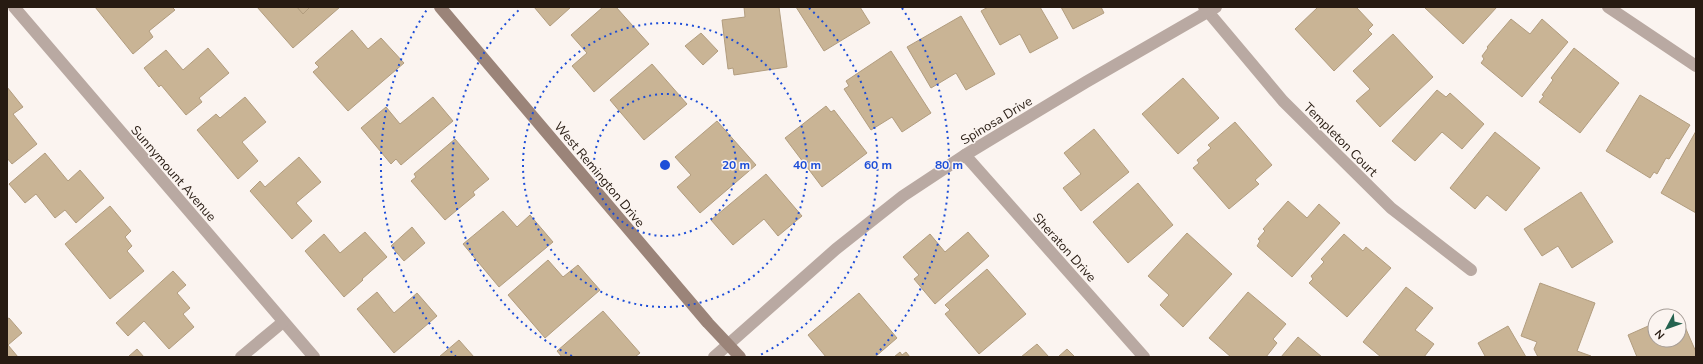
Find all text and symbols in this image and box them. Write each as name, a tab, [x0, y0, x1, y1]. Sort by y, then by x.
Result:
street label: Spinosa Drive	[957, 92, 1036, 149]
street label: Templeton Court	[1299, 99, 1382, 181]
street label: West Remington Drive	[550, 118, 649, 231]
street label: Sunnymount Avenue	[126, 122, 220, 226]
text: 20 m	[722, 157, 750, 173]
text: 40 m	[793, 157, 821, 173]
text: 60 m	[864, 157, 892, 173]
text: 80 m	[935, 157, 963, 173]
centre of rings	[658, 158, 672, 172]
street label: Sheraton Drive	[1028, 209, 1100, 286]
north arrow	[1647, 308, 1687, 348]
text: N	[1651, 326, 1668, 342]

